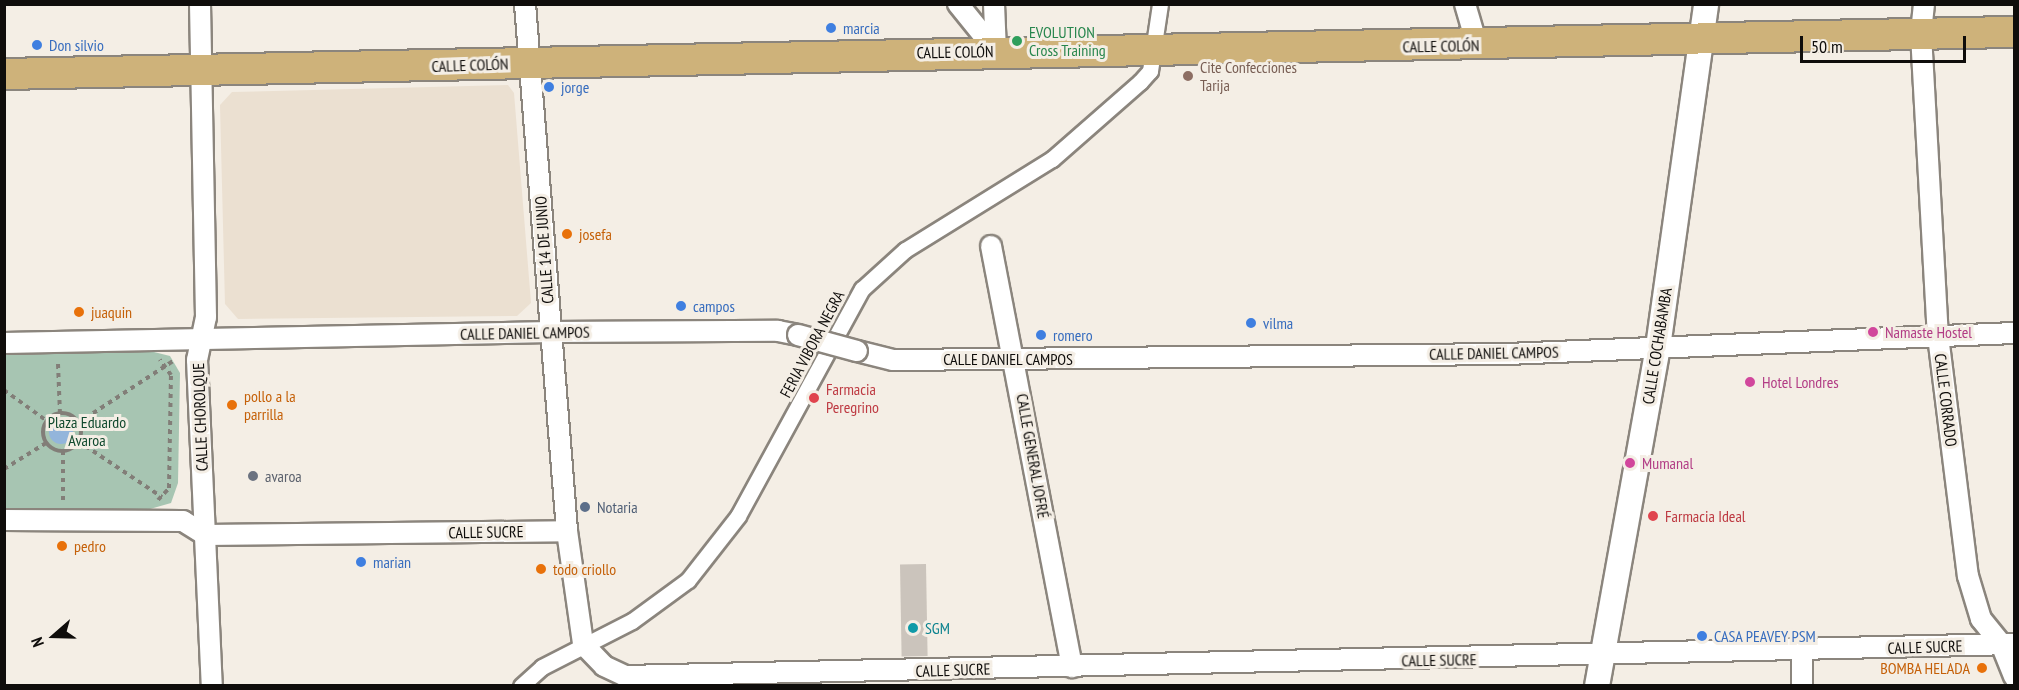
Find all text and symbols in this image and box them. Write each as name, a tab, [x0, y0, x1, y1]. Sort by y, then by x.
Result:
place label: marcia	[843, 18, 880, 38]
marker: marcia	[824, 21, 838, 35]
place label: EVOLUTION Cross Training	[1029, 22, 1106, 60]
scale bar	[1803, 24, 1970, 62]
marker: EVOLUTION Cross Training	[1010, 34, 1024, 48]
place label: Don silvio	[49, 35, 104, 55]
text: 50 m	[1811, 35, 1843, 58]
street label: CALLE COLÓN	[1402, 36, 1480, 56]
marker: Don silvio	[30, 38, 44, 52]
street label: CALLE COLÓN	[916, 42, 994, 62]
street label: CALLE COLÓN	[431, 54, 509, 76]
place label: Cite Confecciones Tarija	[1200, 57, 1297, 95]
marker: Cite Confecciones Tarija	[1181, 69, 1195, 83]
place label: jorge	[561, 77, 589, 97]
marker: jorge	[542, 80, 556, 94]
street label: CALLE 14 DE JUNIO	[531, 196, 557, 304]
place label: josefa	[579, 224, 612, 244]
marker: josefa	[560, 227, 574, 241]
street label: CALLE COCHABAMBA	[1638, 286, 1676, 406]
street label: FERIA VIBORA NEGRA	[775, 287, 849, 401]
place label: campos	[693, 296, 735, 316]
marker: campos	[674, 299, 688, 313]
place label: juaquin	[91, 302, 132, 322]
marker: juaquin	[72, 305, 86, 319]
place label: vilma	[1263, 313, 1293, 333]
marker: vilma	[1244, 316, 1258, 330]
street label: CALLE DANIEL CAMPOS	[460, 322, 590, 344]
place label: Namaste Hostel	[1885, 322, 1972, 342]
place label: romero	[1053, 325, 1093, 345]
marker: Namaste Hostel	[1866, 325, 1880, 339]
marker: romero	[1034, 328, 1048, 342]
street label: CALLE DANIEL CAMPOS	[1429, 342, 1559, 364]
street label: CALLE DANIEL CAMPOS	[943, 349, 1073, 369]
street label: CALLE CORRADO	[1931, 352, 1961, 448]
street label: CALLE CHOROLQUE	[189, 362, 211, 472]
place label: Hotel Londres	[1762, 372, 1839, 392]
marker: Hotel Londres	[1743, 375, 1757, 389]
place label: Farmacia Peregrino	[826, 379, 879, 417]
place label: pollo a la parrilla	[244, 386, 296, 424]
marker: Farmacia Peregrino	[807, 391, 821, 405]
street label: CALLE GENERAL JOFRÉ	[1013, 392, 1053, 520]
marker: pollo a la parrilla	[225, 398, 239, 412]
park label: Plaza Eduardo Avaroa	[48, 412, 126, 450]
place label: Mumanal	[1642, 453, 1693, 473]
marker: Mumanal	[1623, 456, 1637, 470]
place label: avaroa	[265, 466, 302, 486]
marker: avaroa	[246, 469, 260, 483]
place label: Notaria	[597, 497, 638, 517]
marker: Notaria	[578, 500, 592, 514]
place label: Farmacia Ideal	[1665, 506, 1746, 526]
marker: Farmacia Ideal	[1646, 509, 1660, 523]
street label: CALLE SUCRE	[448, 522, 524, 542]
place label: pedro	[74, 536, 106, 556]
marker: pedro	[55, 539, 69, 553]
place label: marian	[373, 552, 411, 572]
marker: marian	[354, 555, 368, 569]
place label: todo criollo	[553, 559, 616, 579]
marker: todo criollo	[534, 562, 548, 576]
north arrow	[24, 606, 84, 666]
place label: SGM	[925, 618, 950, 638]
marker: SGM	[906, 621, 920, 635]
place label: CASA PEAVEY PSM	[1714, 626, 1817, 646]
marker: CASA PEAVEY PSM	[1695, 629, 1709, 643]
text: N	[26, 635, 48, 650]
street label: CALLE SUCRE	[1887, 636, 1963, 658]
street label: CALLE SUCRE	[1401, 650, 1477, 670]
place label: BOMBA HELADA	[1880, 658, 1970, 678]
street label: CALLE SUCRE	[915, 659, 991, 681]
marker: BOMBA HELADA	[1975, 661, 1989, 675]

